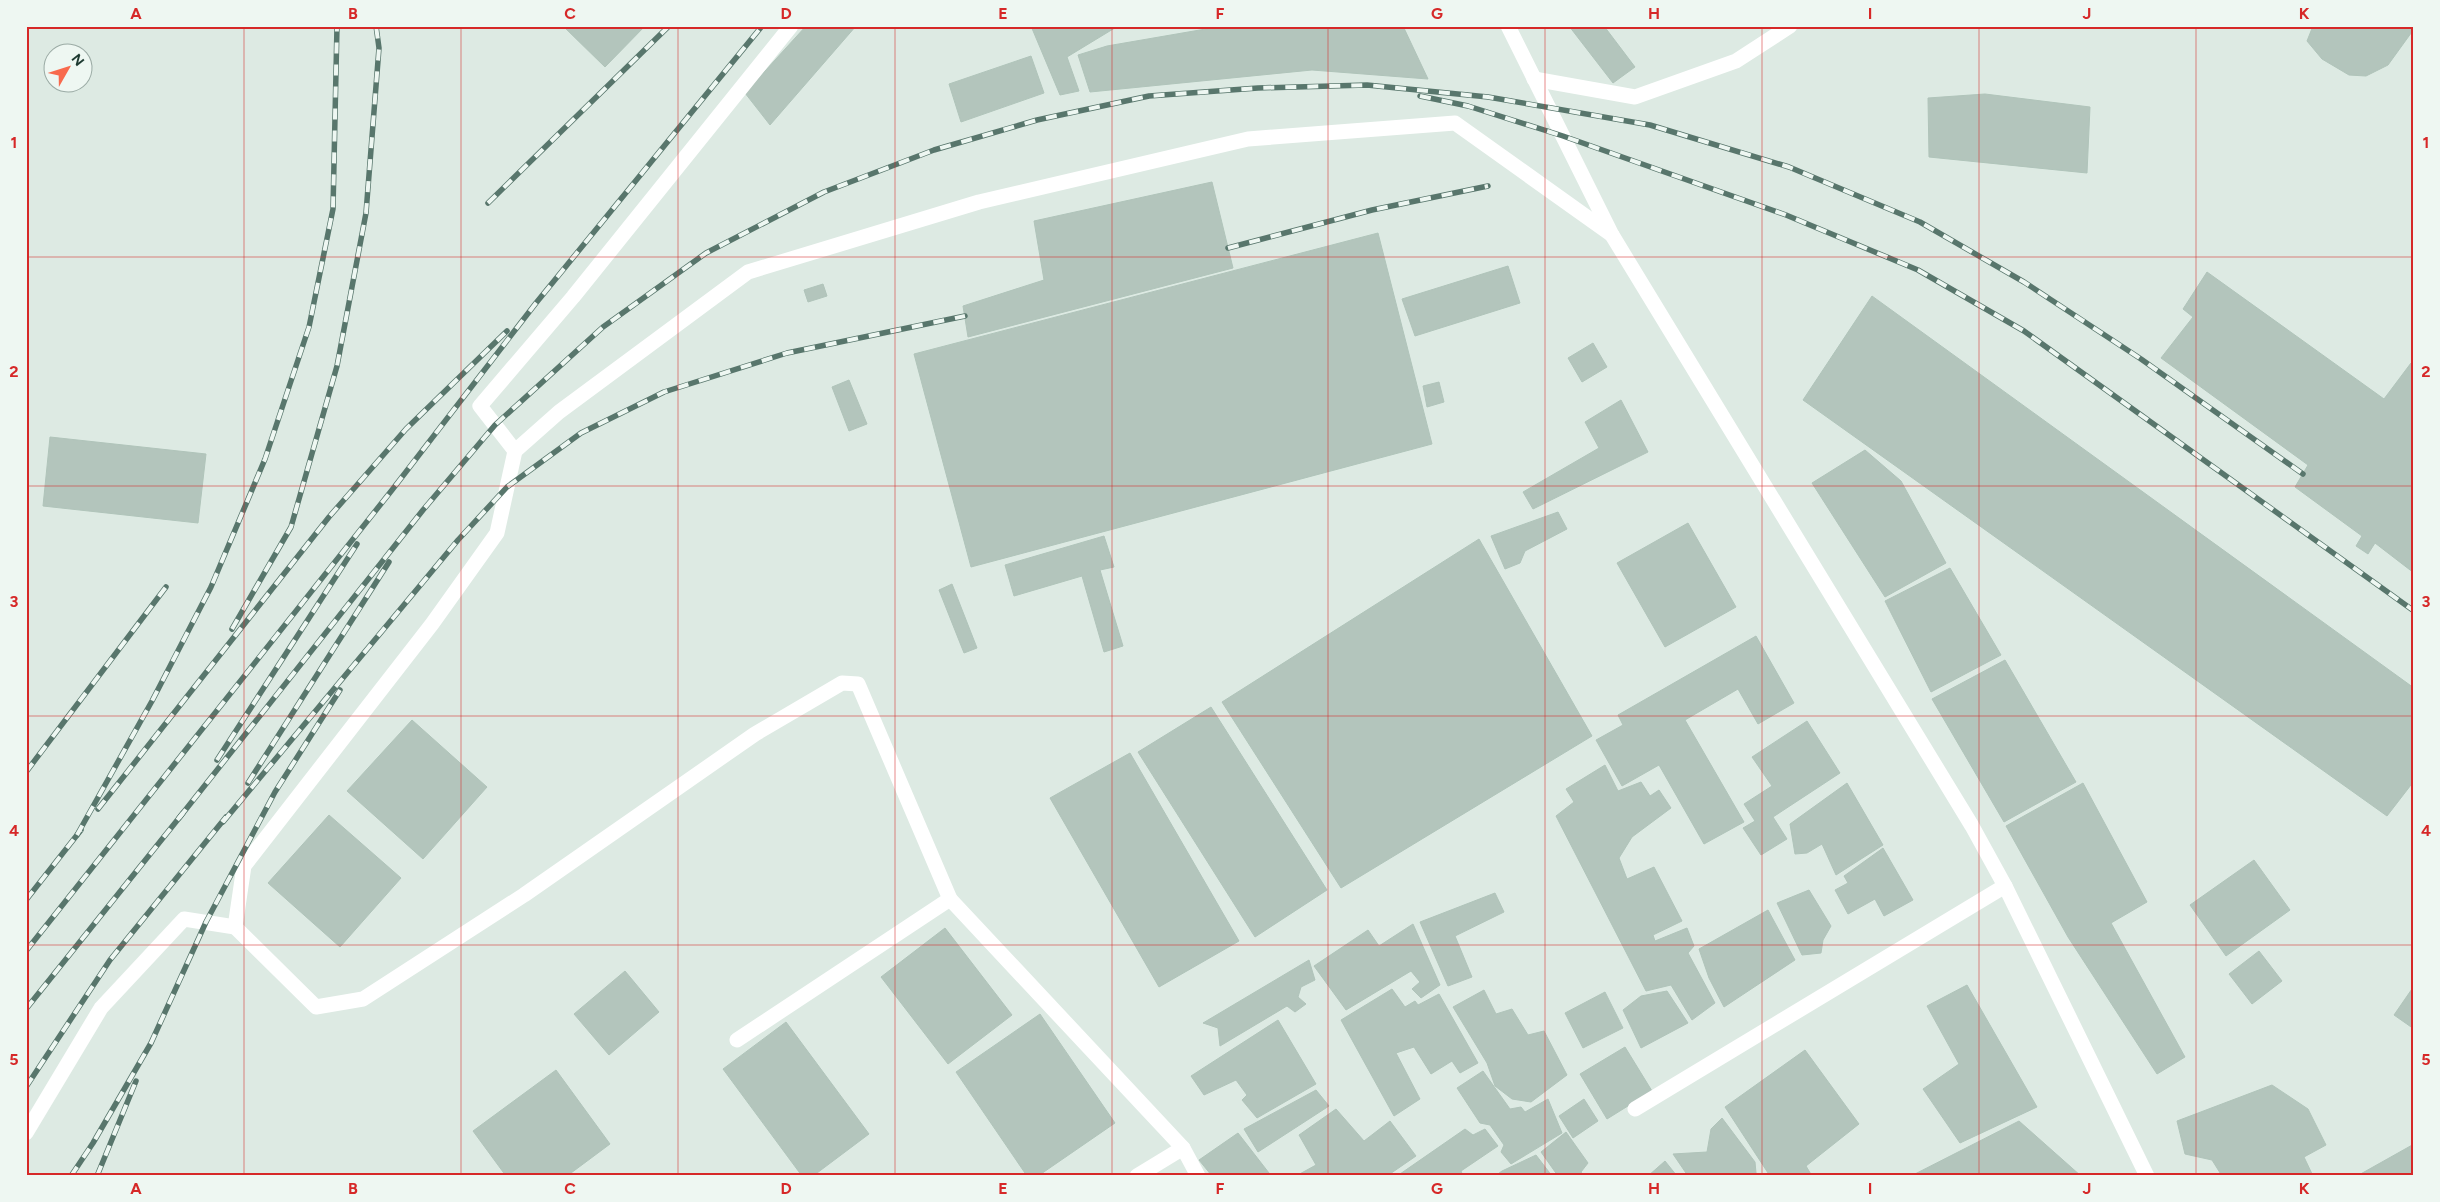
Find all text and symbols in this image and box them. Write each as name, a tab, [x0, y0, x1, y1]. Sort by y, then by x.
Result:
text: A	[130, 4, 142, 23]
text: B	[348, 4, 358, 23]
text: C	[564, 4, 576, 23]
text: D	[780, 4, 792, 23]
text: E	[998, 4, 1008, 23]
text: F	[1216, 4, 1225, 23]
text: G	[1431, 4, 1443, 23]
text: H	[1648, 4, 1660, 23]
text: I	[1868, 4, 1872, 23]
text: J	[2083, 4, 2091, 23]
text: K	[2299, 4, 2310, 23]
north arrow	[42, 42, 92, 92]
text: N	[68, 51, 88, 70]
text: 1	[11, 133, 17, 152]
text: 1	[2423, 133, 2429, 152]
text: 2	[9, 362, 19, 381]
text: 2	[2421, 362, 2431, 381]
text: 3	[10, 592, 19, 611]
text: 3	[2422, 592, 2431, 611]
text: 4	[9, 821, 19, 840]
text: 4	[2421, 821, 2431, 840]
text: 5	[9, 1050, 19, 1069]
text: 5	[2421, 1050, 2431, 1069]
text: A	[130, 1179, 142, 1198]
text: B	[348, 1179, 358, 1198]
text: C	[564, 1179, 576, 1198]
text: D	[780, 1179, 792, 1198]
text: E	[998, 1179, 1008, 1198]
text: F	[1216, 1179, 1225, 1198]
text: G	[1431, 1179, 1443, 1198]
text: H	[1648, 1179, 1660, 1198]
text: I	[1868, 1179, 1872, 1198]
text: J	[2083, 1179, 2091, 1198]
text: K	[2299, 1179, 2310, 1198]

